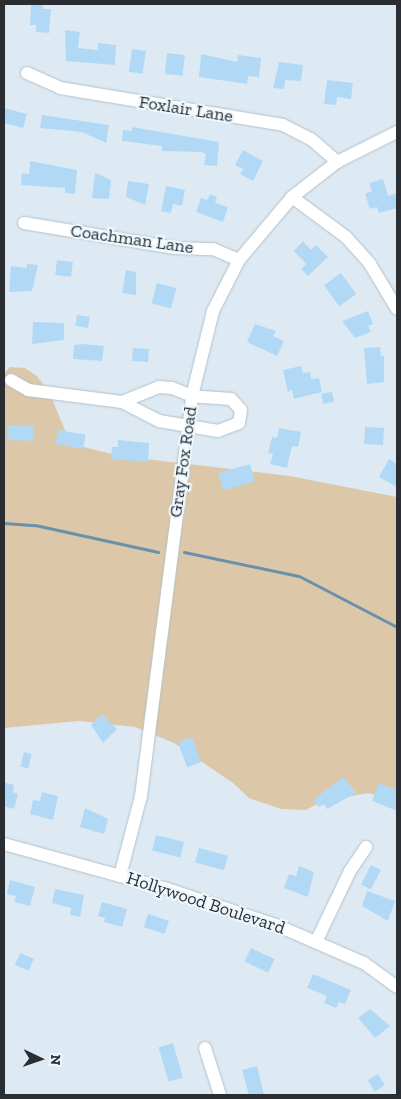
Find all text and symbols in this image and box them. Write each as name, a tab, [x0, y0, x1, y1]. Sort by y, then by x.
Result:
street label: Foxlair Lane	[137, 91, 235, 127]
street label: Coachman Lane	[69, 220, 195, 258]
street label: Gray Fox Road	[164, 405, 202, 519]
street label: Hollywood Boulevard	[124, 867, 288, 939]
north arrow	[15, 1034, 65, 1084]
text: N	[47, 1054, 64, 1066]

